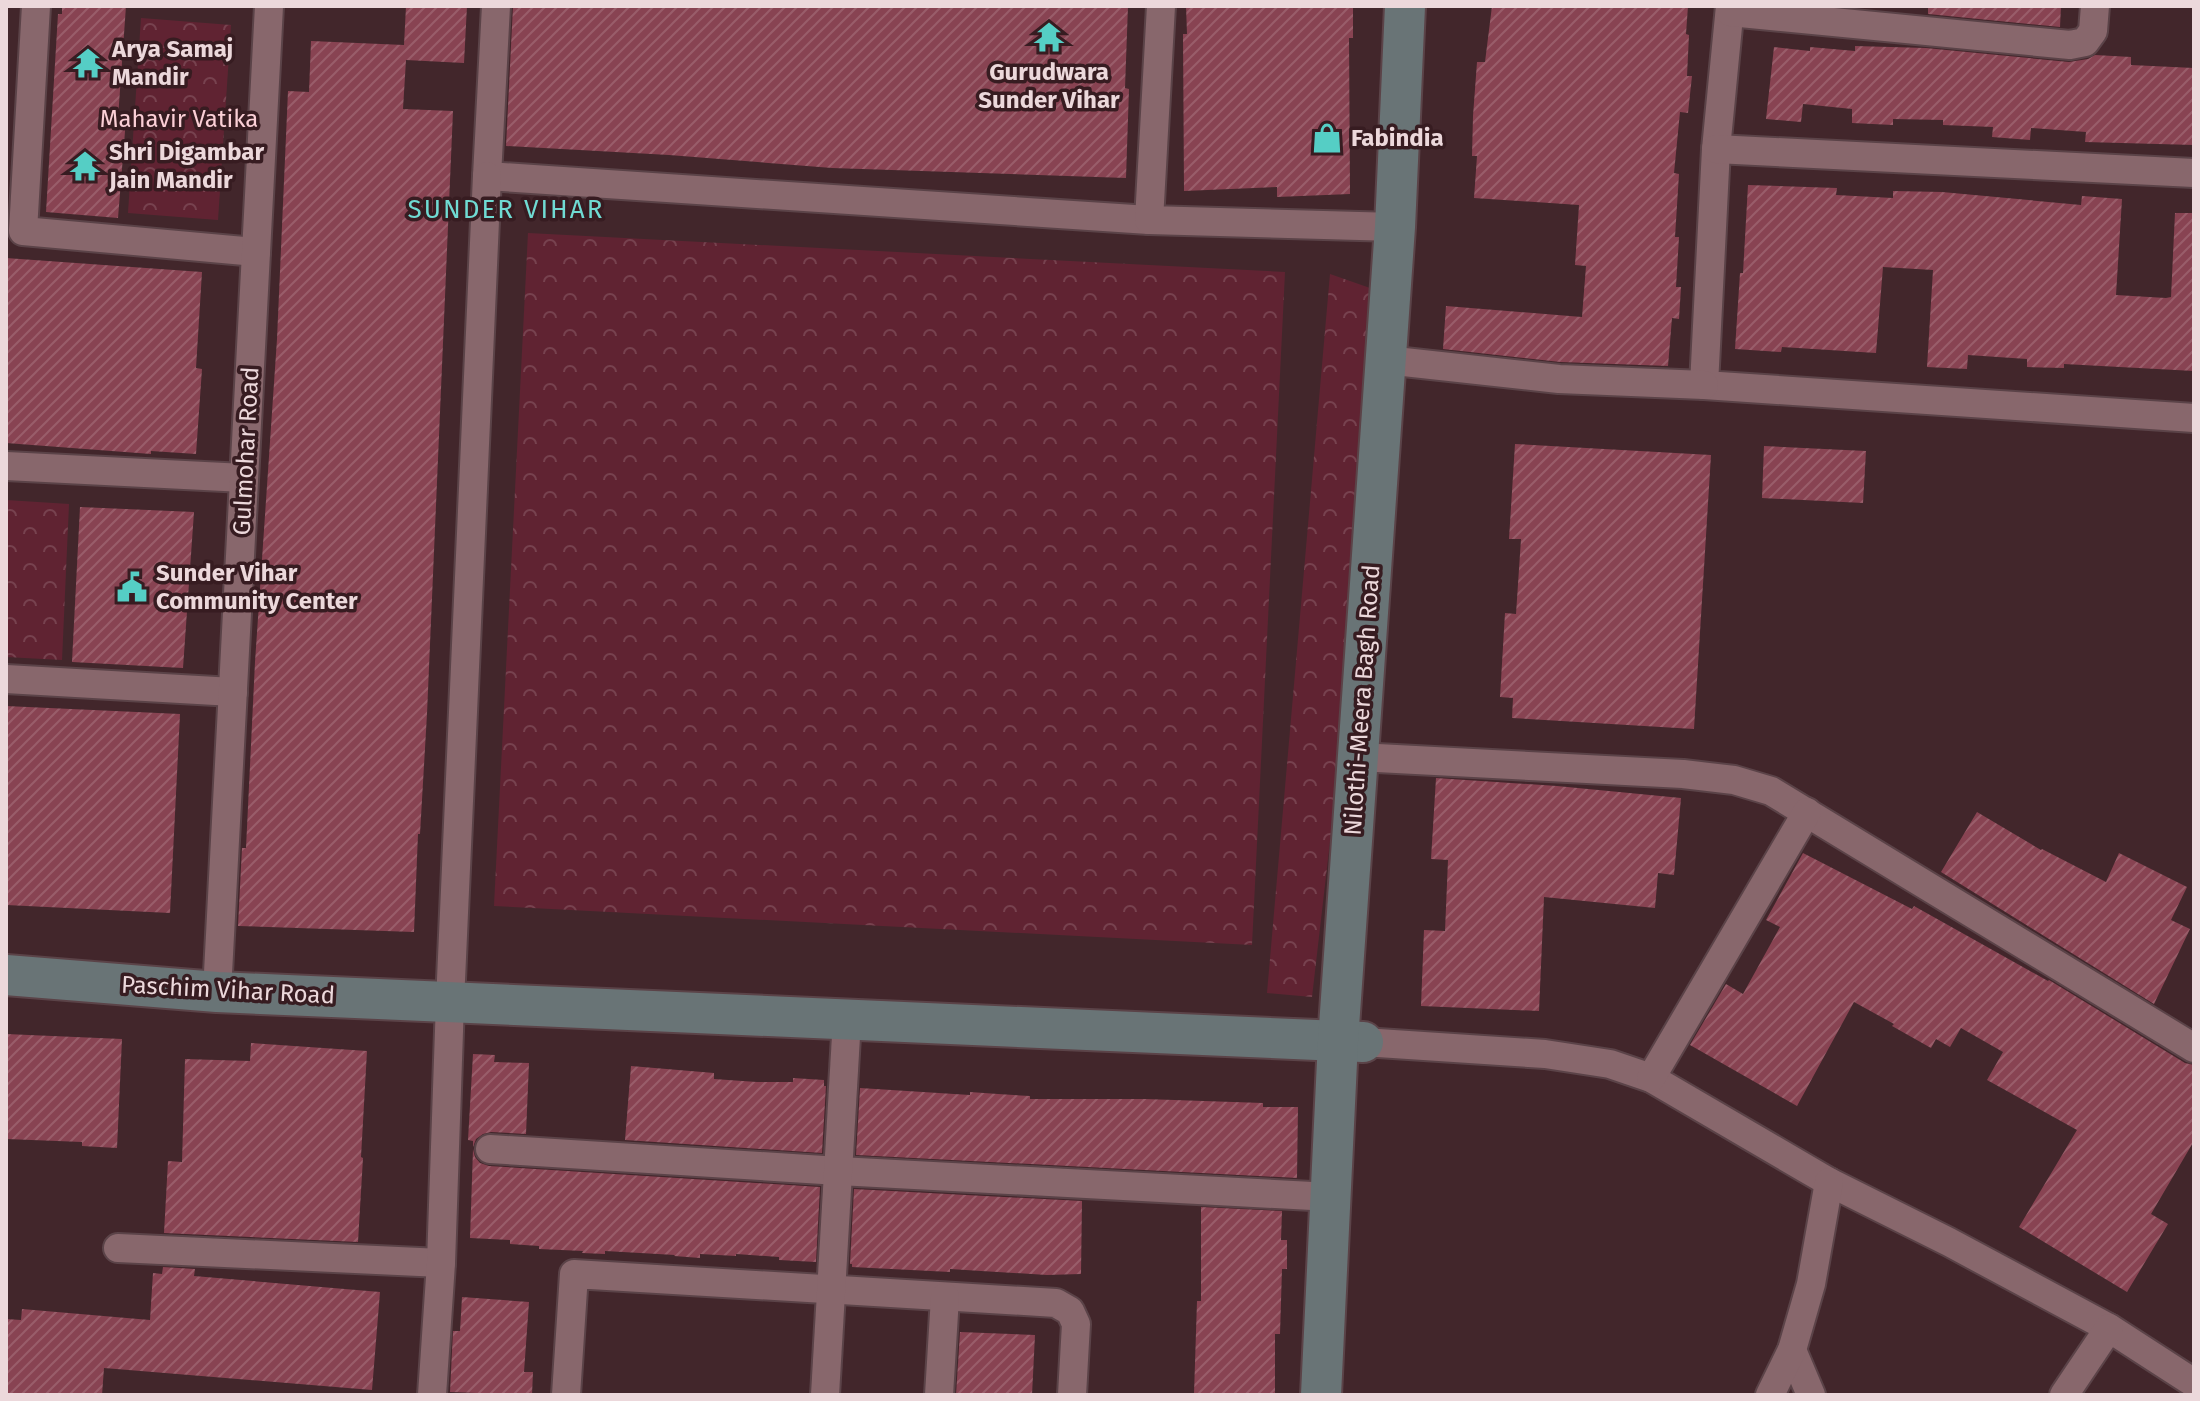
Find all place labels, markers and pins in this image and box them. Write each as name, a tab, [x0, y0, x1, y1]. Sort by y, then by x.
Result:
temple icon: Gurudwara Sunder Vihar	[1032, 20, 1066, 54]
place label: Arya Samaj Mandir	[111, 35, 233, 91]
temple icon: Arya Samaj Mandir	[71, 46, 105, 80]
place label: Gurudwara Sunder Vihar	[978, 58, 1120, 114]
shop icon: Fabindia	[1310, 121, 1344, 155]
place label: Fabindia	[1351, 124, 1444, 152]
place label: Shri Digambar Jain Mandir	[108, 138, 264, 194]
temple icon: Shri Digambar Jain Mandir	[68, 149, 102, 183]
place label: Sunder Vihar Community Center	[156, 559, 358, 615]
public building icon: Sunder Vihar Community Center	[115, 570, 149, 604]

